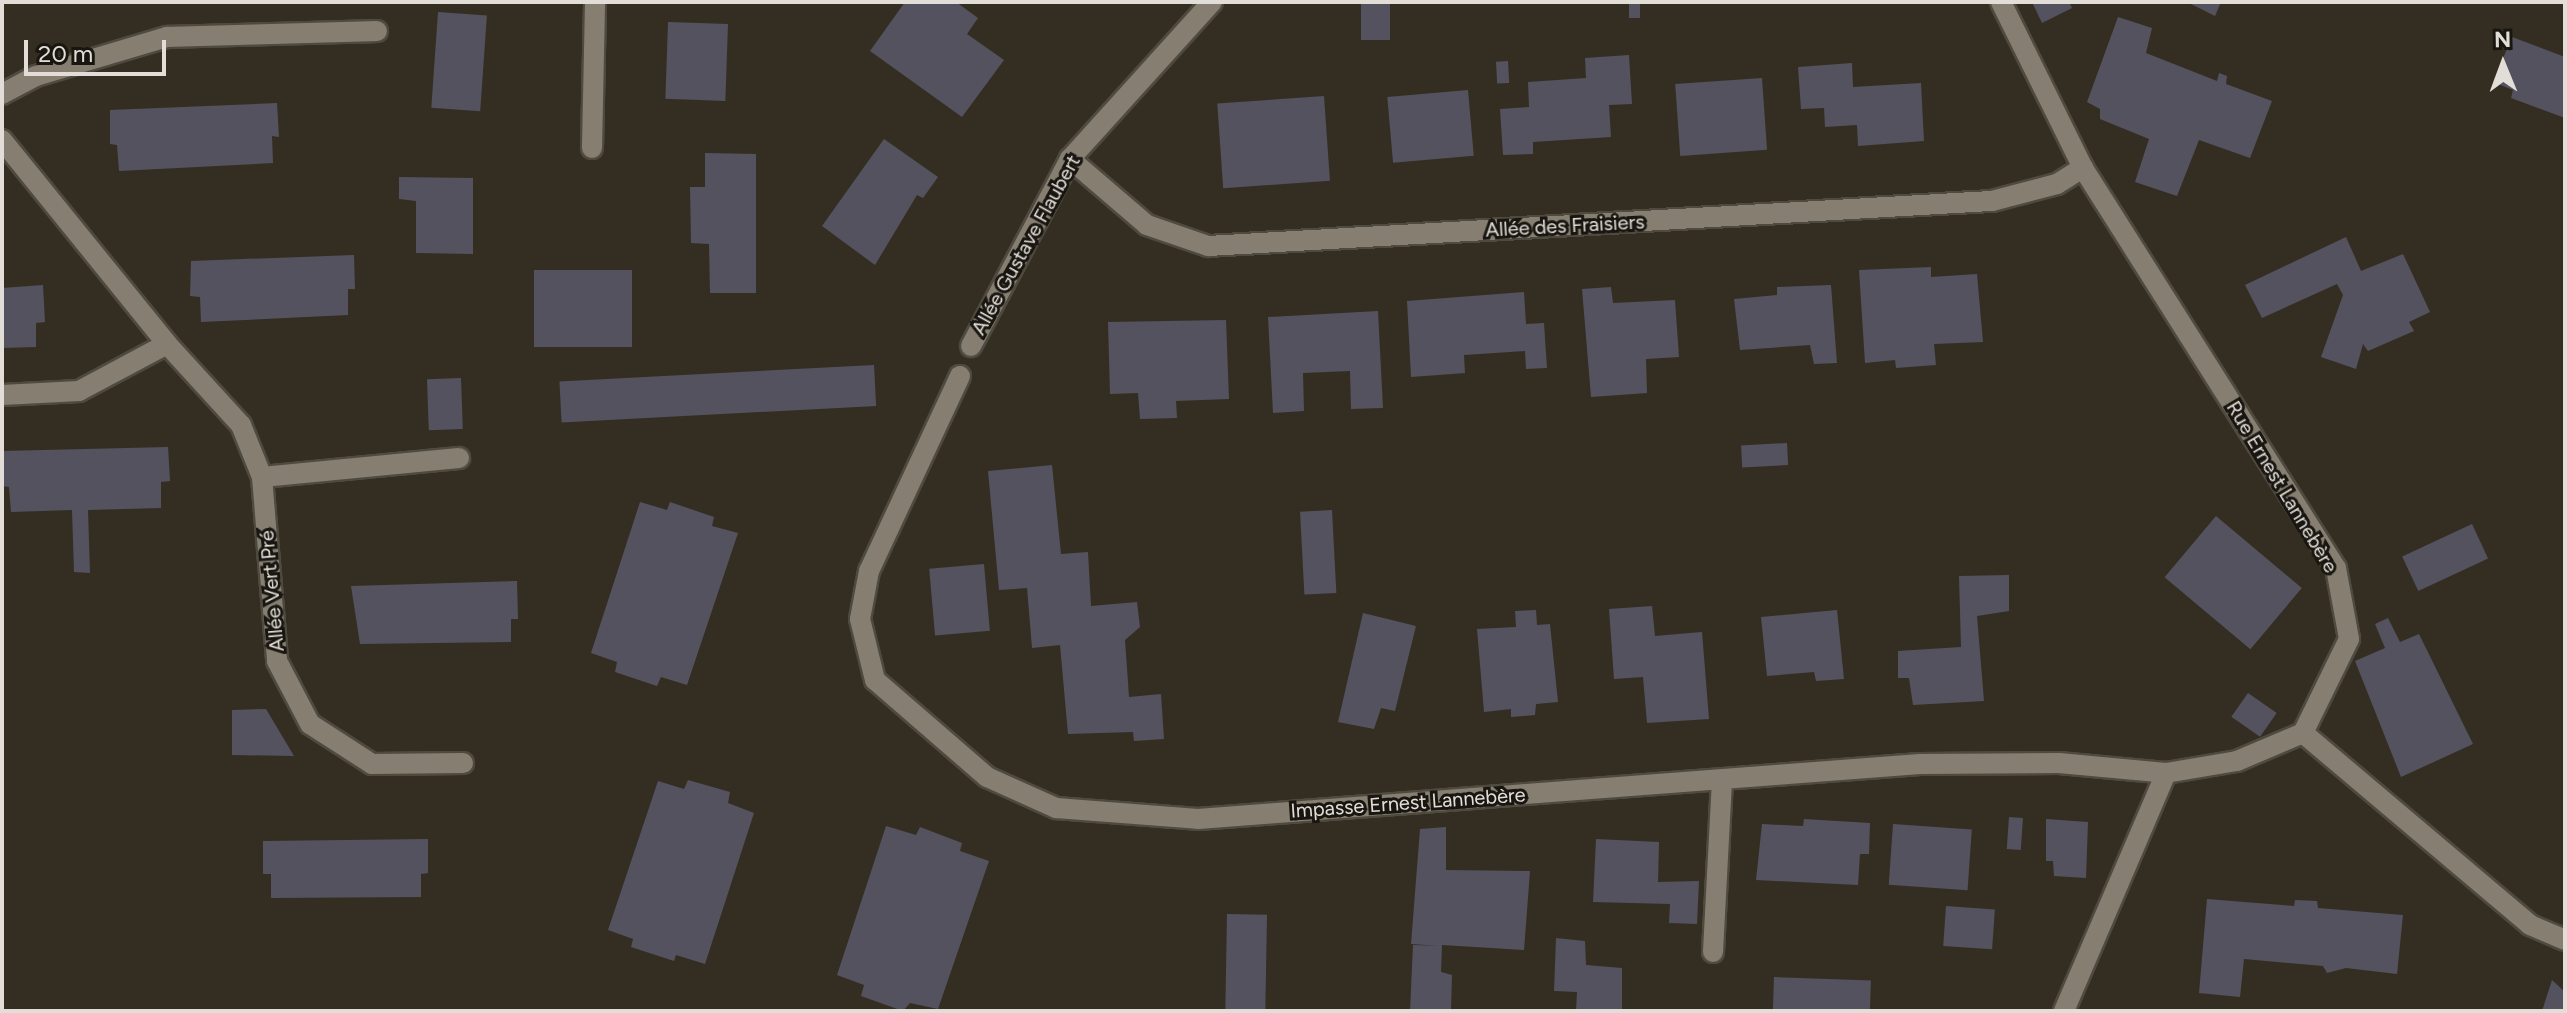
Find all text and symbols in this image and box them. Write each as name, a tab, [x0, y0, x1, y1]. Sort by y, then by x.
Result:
scale bar	[28, 24, 170, 74]
north arrow	[2463, 24, 2543, 104]
text: N	[2494, 26, 2511, 53]
text: 20 m	[38, 39, 93, 68]
street label: Allée Gustave Flaubert	[967, 151, 1085, 339]
street label: Allée des Fraisiers	[1485, 210, 1645, 242]
street label: Rue Ernest Lannebère	[2221, 397, 2343, 577]
street label: Allée Vert Pré	[255, 529, 289, 653]
street label: Impasse Ernest Lannebère	[1290, 783, 1526, 823]

